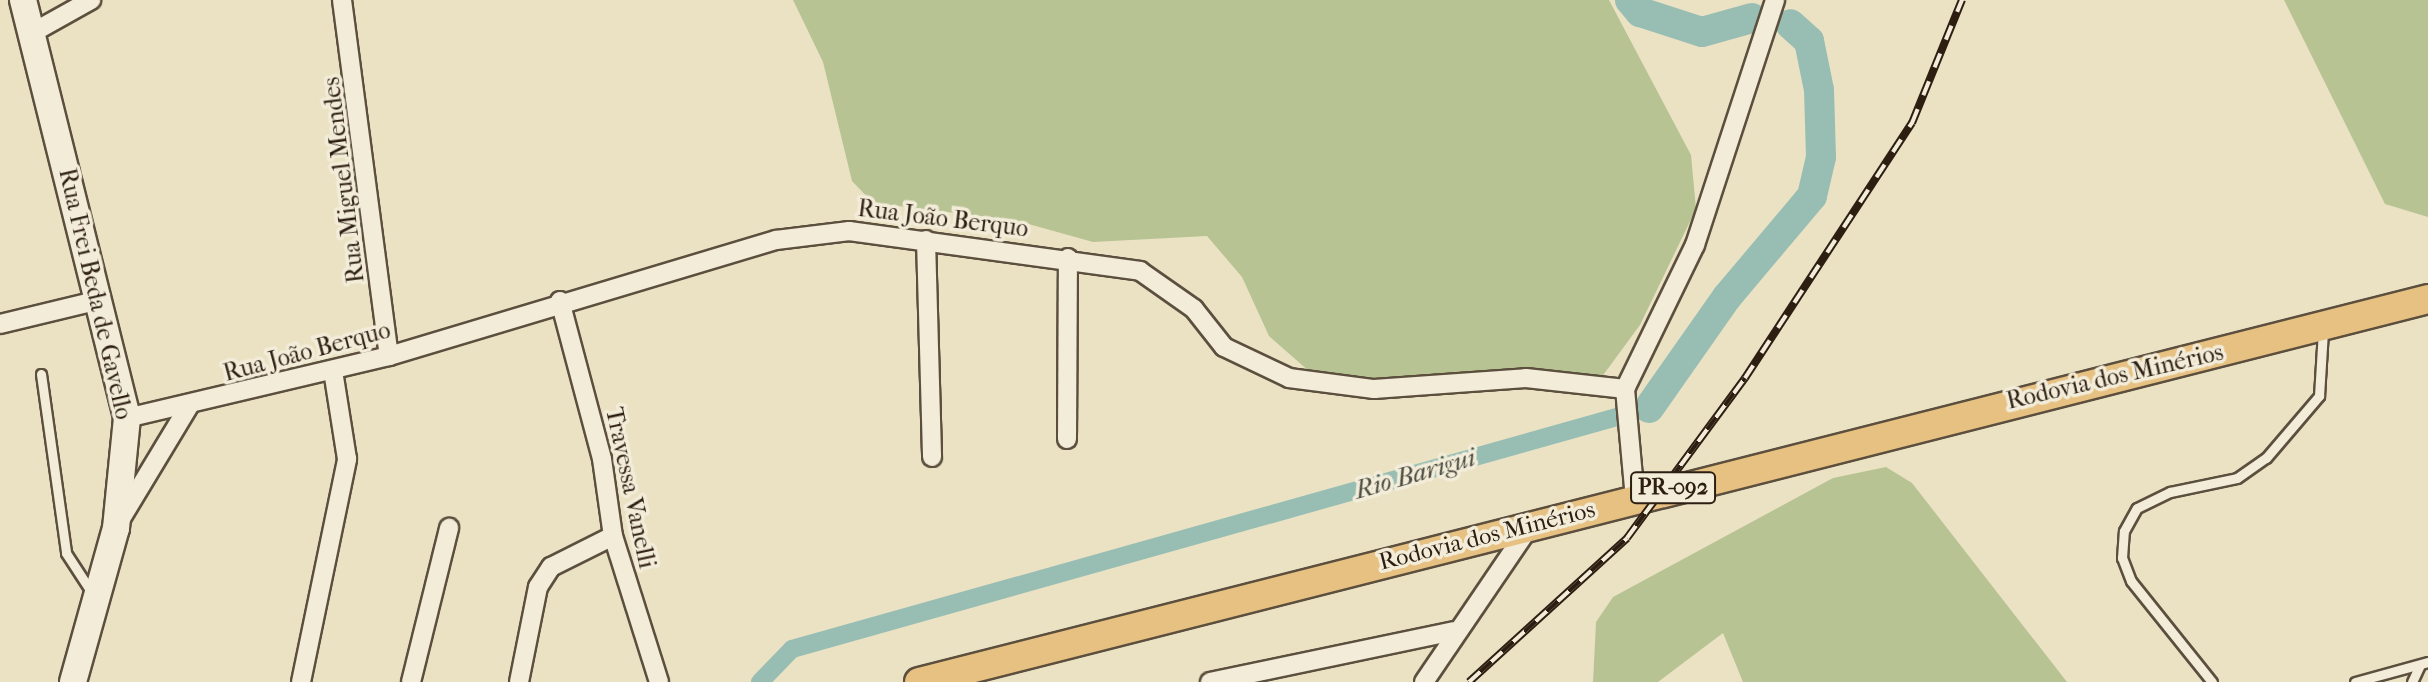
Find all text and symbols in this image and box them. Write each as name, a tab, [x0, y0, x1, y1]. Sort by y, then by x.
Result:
street label: Rua Miguel Mendes	[317, 75, 371, 285]
street label: Rua Frei Beda de Gavello	[52, 166, 138, 422]
street label: Rua João Berquo	[856, 194, 1030, 244]
street label: Rua João Berquo	[220, 316, 394, 388]
street label: Rodovia dos Minérios	[2004, 338, 2226, 416]
street label: Travessa Vanelli	[599, 405, 661, 571]
water label: Rio Barigui	[1351, 442, 1479, 506]
road number: PR-092	[1629, 470, 1717, 506]
street label: Rodovia dos Minérios	[1376, 495, 1598, 577]

